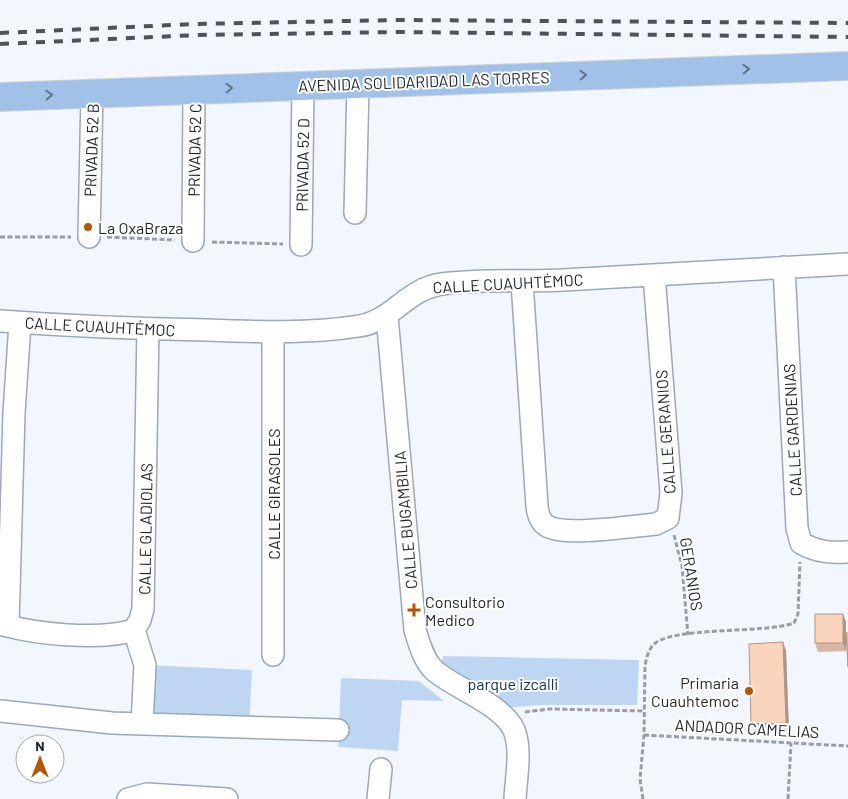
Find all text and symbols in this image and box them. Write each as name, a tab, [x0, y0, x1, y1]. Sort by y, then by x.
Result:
one-way arrow	[742, 64, 750, 75]
street label: AVENIDA SOLIDARIDAD LAS TORRES	[298, 67, 550, 95]
one-way arrow	[580, 70, 588, 81]
one-way arrow	[225, 83, 233, 94]
one-way arrow	[45, 90, 53, 100]
street label: PRIVADA 52 B	[80, 103, 102, 197]
street label: PRIVADA 52 C	[184, 103, 204, 197]
street label: PRIVADA 52 D	[292, 118, 312, 212]
place label: La OxaBraza	[98, 218, 184, 237]
marker: La OxaBraza	[82, 221, 94, 233]
street label: CALLE CUAUHTÉMOC	[432, 270, 584, 296]
street label: CALLE CUAUHTÉMOC	[24, 313, 176, 339]
street label: CALLE GARDENIAS	[779, 363, 805, 497]
street label: CALLE GERANIOS	[651, 369, 679, 495]
street label: CALLE GIRASOLES	[264, 428, 283, 560]
street label: CALLE BUGAMBILIA	[389, 450, 421, 590]
street label: CALLE GLADIOLAS	[134, 463, 156, 595]
street label: GERANIOS	[677, 536, 707, 612]
place label: Consultorio Medico	[425, 592, 505, 629]
marker: Consultorio Medico	[407, 603, 421, 617]
place label: Primaria Cuauhtemoc	[651, 673, 739, 710]
park label: parque izcalli	[468, 674, 558, 693]
marker: Primaria Cuauhtemoc	[743, 685, 755, 697]
street label: ANDADOR CAMELIAS	[674, 715, 820, 741]
north arrow	[15, 734, 65, 784]
text: N	[35, 737, 45, 754]

